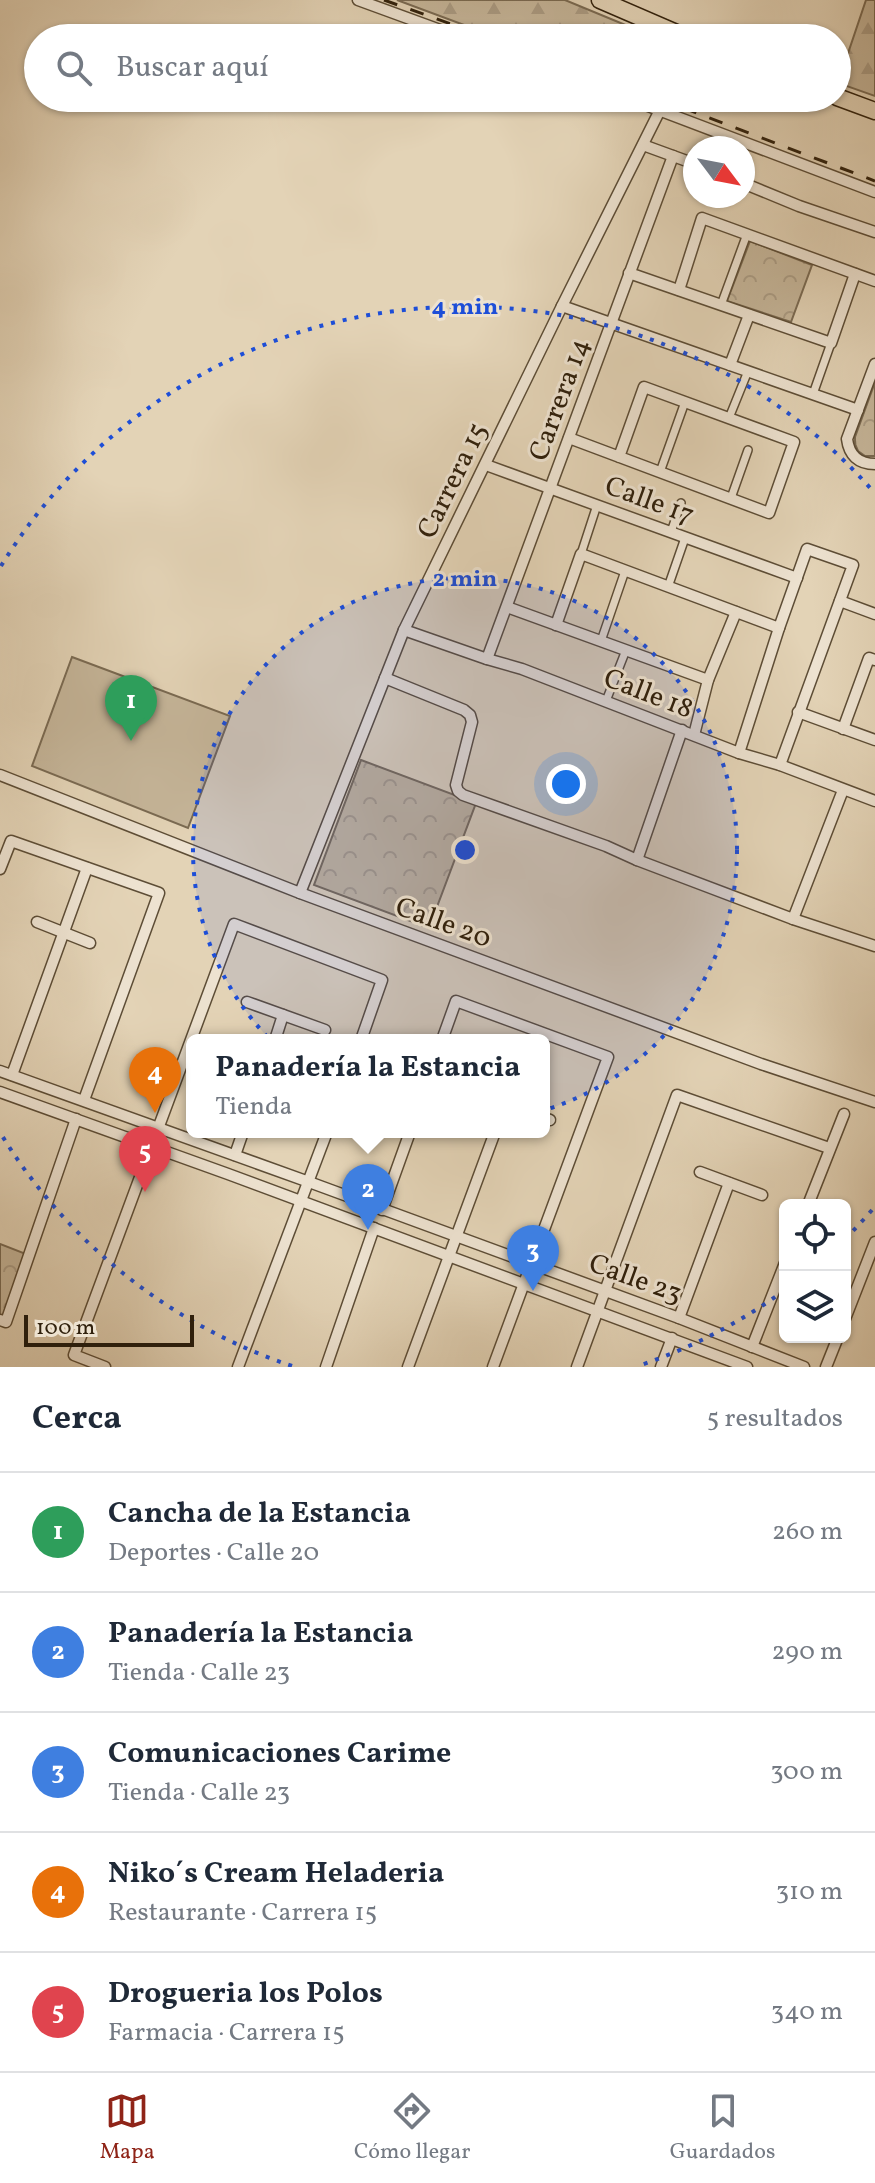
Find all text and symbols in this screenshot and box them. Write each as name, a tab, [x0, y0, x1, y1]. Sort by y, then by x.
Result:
search box	[24, 24, 851, 112]
icon: search	[52, 46, 96, 90]
text: Buscar aquí	[116, 47, 269, 89]
north arrow	[683, 136, 755, 208]
text: 4 min	[432, 291, 499, 325]
street label: Carrera 14	[520, 333, 601, 467]
street label: Carrera 15	[408, 417, 498, 546]
street label: Calle 17	[599, 467, 699, 535]
text: 2 min	[433, 563, 498, 597]
street label: Calle 18	[598, 659, 698, 729]
pin: 1	[105, 675, 157, 741]
your location	[546, 764, 586, 804]
centre of rings	[451, 836, 479, 864]
street label: Calle 20	[390, 888, 497, 959]
popup	[186, 1034, 550, 1138]
pin: 4	[129, 1047, 181, 1113]
text: Panadería la Estancia	[215, 1047, 521, 1089]
text: Tienda	[215, 1089, 293, 1125]
pin: 5	[119, 1126, 171, 1192]
pin: 2	[342, 1164, 394, 1230]
map controls	[779, 1199, 851, 1343]
button: locate	[779, 1199, 851, 1271]
pin: 3	[507, 1225, 559, 1291]
street label: Calle 23	[583, 1245, 687, 1314]
button: layers	[779, 1271, 851, 1343]
scale bar	[24, 1311, 194, 1347]
text: 100 m	[36, 1313, 95, 1344]
text: Cerca	[32, 1396, 122, 1443]
text: 5 resultados	[707, 1401, 843, 1437]
text: Cancha de la Estancia	[108, 1493, 411, 1535]
text: 1	[53, 1514, 63, 1550]
text: 260 m	[772, 1514, 843, 1550]
text: Deportes · Calle 20	[108, 1535, 319, 1571]
text: Panadería la Estancia	[108, 1613, 413, 1655]
text: 2	[51, 1634, 65, 1670]
text: 290 m	[771, 1634, 843, 1670]
text: Tienda · Calle 23	[108, 1655, 290, 1691]
text: Comunicaciones Carime	[108, 1733, 451, 1775]
text: 3	[51, 1754, 65, 1790]
text: 300 m	[770, 1754, 843, 1790]
text: Tienda · Calle 23	[108, 1775, 290, 1811]
text: Niko´s Cream Heladeria	[108, 1853, 444, 1895]
text: 4	[50, 1874, 66, 1910]
text: 310 m	[776, 1874, 843, 1910]
text: Restaurante · Carrera 15	[108, 1895, 377, 1931]
text: Drogueria los Polos	[108, 1973, 383, 2015]
text: 5	[52, 1994, 64, 2030]
text: 340 m	[771, 1994, 843, 2030]
text: Farmacia · Carrera 15	[108, 2015, 345, 2051]
tab: Mapa	[100, 2089, 155, 2168]
tab: Cómo llegar	[354, 2089, 471, 2168]
tab: Guardados	[670, 2089, 775, 2168]

